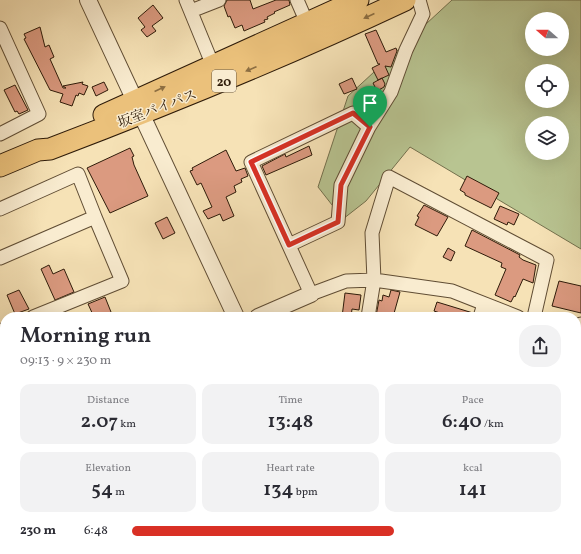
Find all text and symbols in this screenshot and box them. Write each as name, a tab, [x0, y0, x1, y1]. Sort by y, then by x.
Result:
north arrow	[525, 12, 569, 56]
map controls	[525, 12, 569, 160]
one-way arrow	[363, 14, 375, 20]
button: locate	[525, 64, 569, 108]
one-way arrow	[244, 67, 256, 73]
road number: 20	[212, 70, 236, 92]
street label: 坂室バイパス	[115, 86, 200, 133]
one-way arrow	[154, 86, 166, 92]
pin	[353, 86, 387, 127]
icon: arrive	[359, 92, 381, 114]
button: layers	[525, 116, 569, 160]
text: Morning run	[20, 321, 151, 352]
button: share	[519, 325, 561, 367]
text: 09:13 · 9 × 230 m	[20, 352, 111, 370]
text: Distance	[87, 393, 129, 408]
text: Time	[278, 393, 303, 408]
text: Pace	[462, 393, 484, 408]
text: 2.07	[80, 408, 118, 436]
text: 13:48	[268, 408, 313, 436]
text: 6:40	[442, 408, 482, 436]
text: km	[118, 417, 136, 432]
text: /km	[482, 417, 504, 432]
text: Elevation	[85, 461, 131, 476]
text: Heart rate	[266, 461, 315, 476]
text: kcal	[463, 461, 483, 476]
text: 54	[91, 476, 113, 504]
text: 134	[263, 476, 293, 504]
text: 141	[459, 476, 487, 504]
text: m	[113, 485, 125, 500]
text: bpm	[293, 485, 318, 500]
text: 230 m	[20, 522, 56, 540]
text: 6:48	[84, 522, 108, 540]

